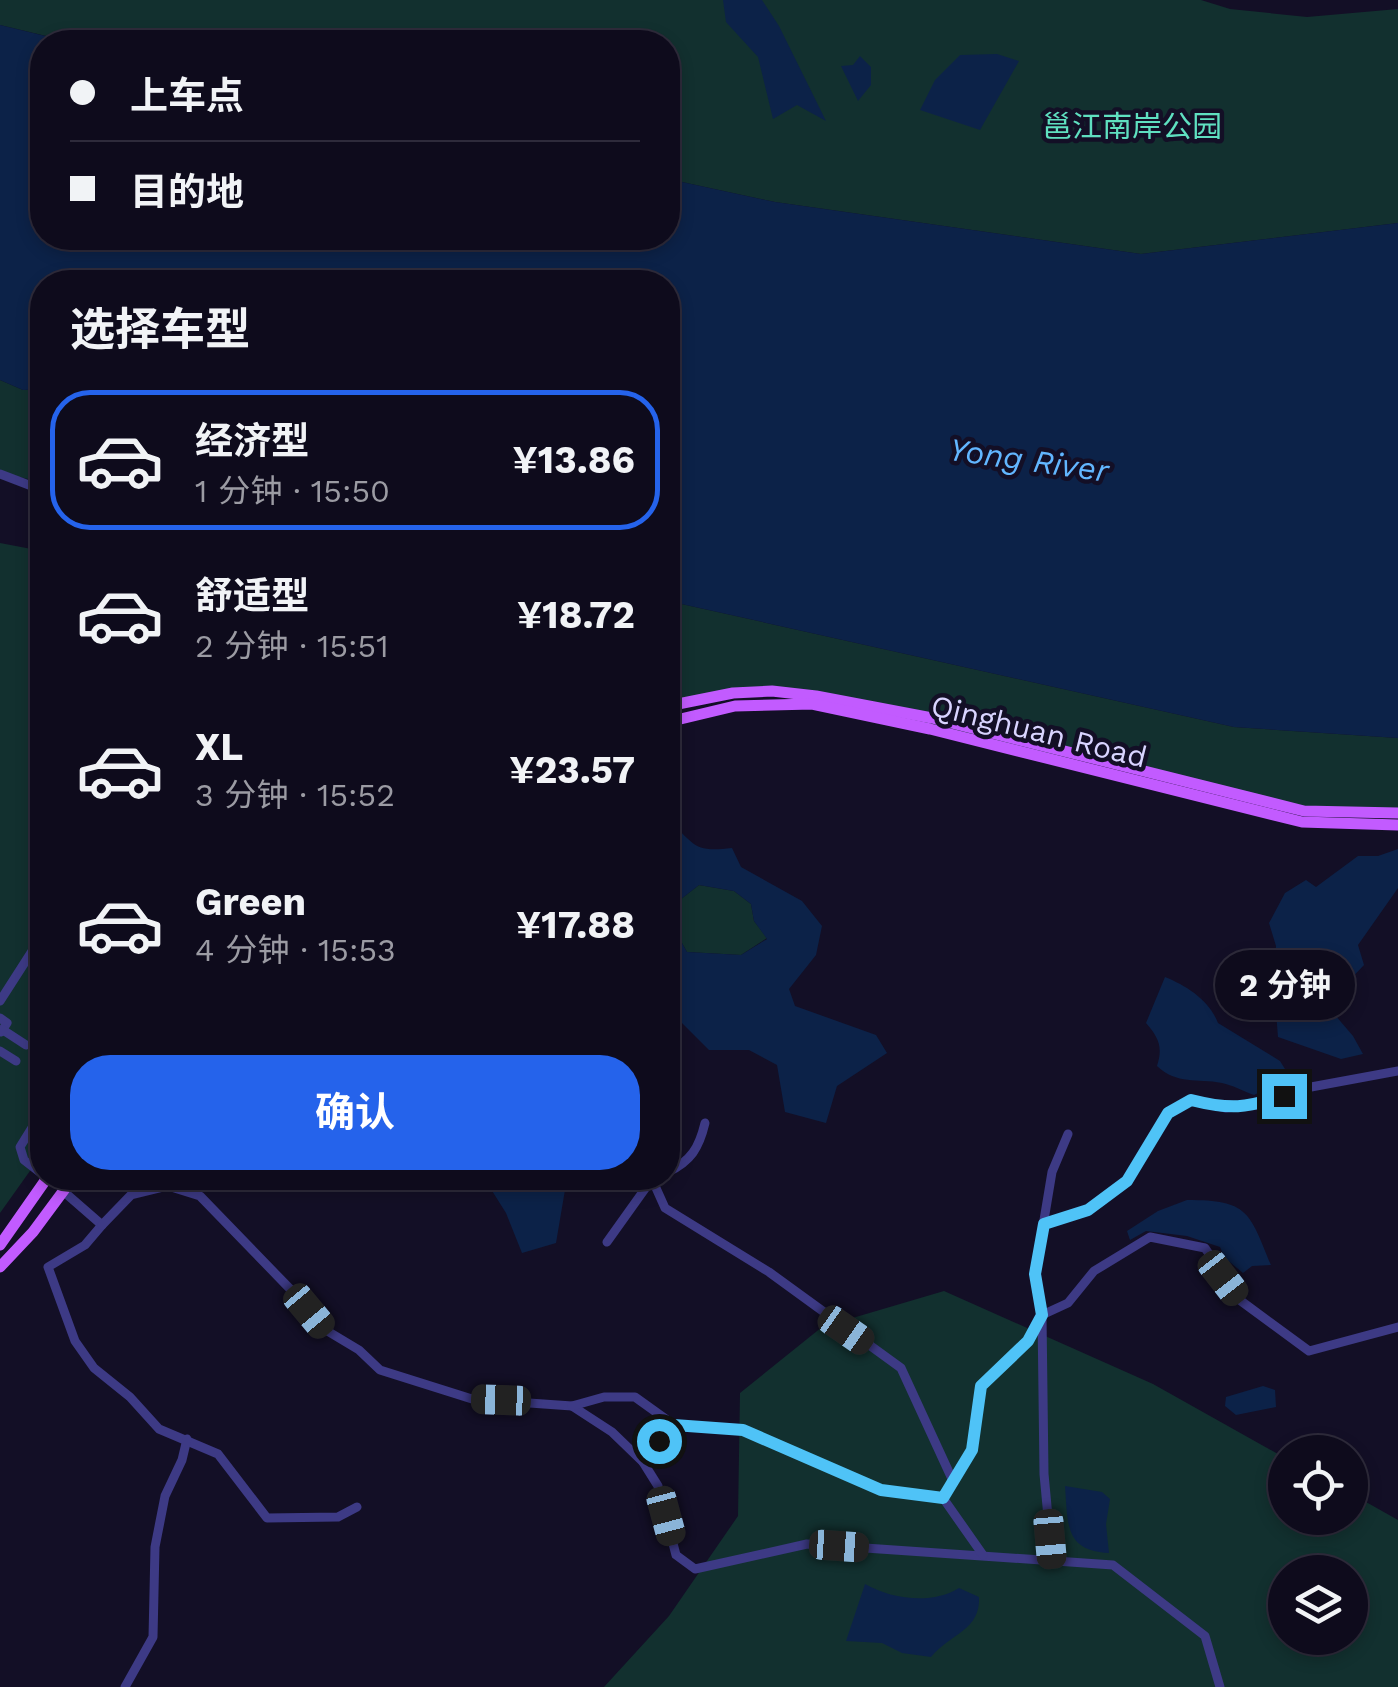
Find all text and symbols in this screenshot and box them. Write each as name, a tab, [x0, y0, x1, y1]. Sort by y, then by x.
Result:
text: 上车点	[130, 74, 244, 118]
park label: 邕江南岸公园	[1042, 109, 1222, 144]
text: 目的地	[130, 170, 244, 214]
text: 选择车型	[70, 303, 250, 356]
icon: car	[75, 415, 165, 505]
text: 经济型	[195, 419, 309, 463]
water label: Yong River	[947, 430, 1113, 490]
text: ¥13.86	[513, 438, 635, 482]
text: 1 分钟 · 15:50	[195, 472, 390, 510]
icon: car	[75, 570, 165, 660]
text: 舒适型	[195, 574, 309, 618]
text: ¥18.72	[517, 593, 635, 637]
text: 2 分钟 · 15:51	[195, 627, 389, 665]
street label: Qinghuan Road	[928, 687, 1150, 775]
icon: car	[75, 725, 165, 815]
text: XL	[195, 725, 243, 769]
text: ¥23.57	[509, 748, 635, 792]
text: 3 分钟 · 15:52	[195, 776, 395, 814]
icon: car	[75, 880, 165, 970]
text: Green	[195, 880, 306, 924]
text: ¥17.88	[516, 903, 635, 947]
text: 4 分钟 · 15:53	[195, 931, 396, 969]
callout: 2 分钟	[1214, 951, 1354, 1021]
text: 2 分钟	[1239, 966, 1331, 1004]
button: 确认	[70, 1055, 640, 1170]
route end	[1262, 1074, 1307, 1119]
car	[1193, 1245, 1253, 1311]
car	[278, 1278, 340, 1344]
car	[813, 1301, 879, 1359]
car	[470, 1384, 532, 1416]
route start	[637, 1419, 682, 1464]
map controls	[1268, 1435, 1368, 1655]
button: locate	[1268, 1435, 1368, 1535]
car	[644, 1483, 688, 1549]
car	[1032, 1508, 1068, 1570]
car	[808, 1529, 870, 1563]
button: layers	[1268, 1555, 1368, 1655]

